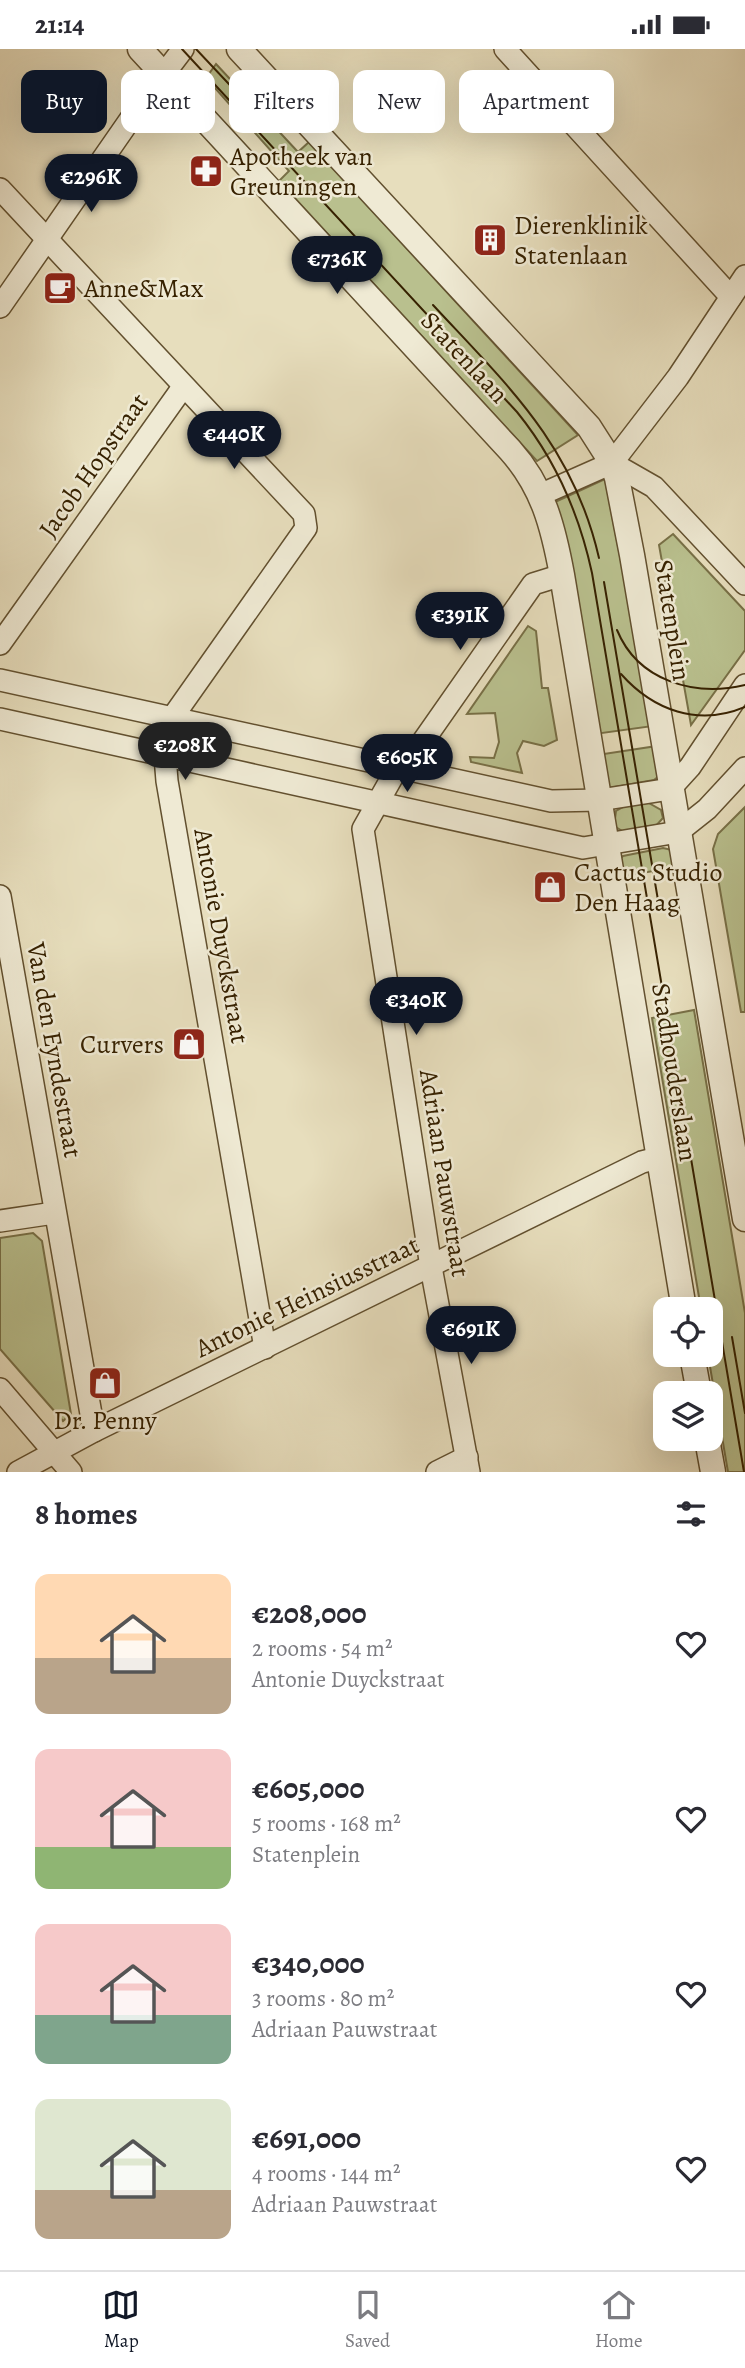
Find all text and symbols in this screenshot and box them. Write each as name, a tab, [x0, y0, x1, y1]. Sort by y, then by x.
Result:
text: 21:14	[35, 7, 85, 42]
chip: Buy	[21, 70, 107, 133]
chip: Rent	[121, 70, 215, 133]
chip: Filters	[229, 70, 339, 133]
chip: New	[353, 70, 445, 133]
chip: Apartment	[459, 70, 614, 133]
place label: Apotheek van Greuningen	[229, 139, 373, 204]
pharmacy icon: Apotheek van Greuningen	[187, 152, 225, 190]
pin: €296K	[42, 155, 140, 214]
text: €296K	[61, 161, 121, 192]
place label: Dierenklinik Statenlaan	[514, 208, 648, 273]
building icon: Dierenklinik Statenlaan	[471, 221, 509, 259]
pin: €736K	[288, 237, 386, 296]
text: €736K	[308, 243, 366, 274]
cafe icon: Anne&Max	[41, 269, 79, 307]
place label: Anne&Max	[83, 271, 204, 306]
street label: Statenlaan	[413, 304, 516, 411]
street label: Jacob Hopstraat	[31, 386, 156, 545]
pin: €440K	[185, 411, 283, 471]
text: €440K	[203, 418, 265, 449]
street label: Statenplein	[646, 557, 699, 683]
pin: €391K	[411, 593, 509, 652]
text: €391K	[431, 599, 489, 630]
pin: €208K	[136, 723, 234, 782]
text: €208K	[154, 729, 216, 760]
pin: €605K	[358, 735, 456, 794]
text: €605K	[377, 741, 437, 772]
street label: Antonie Duyckstraat	[185, 825, 258, 1047]
place label: Cactus Studio Den Haag	[574, 855, 722, 920]
shop icon: Cactus Studio Den Haag	[531, 868, 569, 906]
street label: Van den Eyndestraat	[18, 939, 91, 1161]
pin: €340K	[367, 977, 465, 1037]
street label: Stadhouderslaan	[643, 980, 706, 1164]
text: €340K	[386, 984, 446, 1015]
shop icon: Curvers	[170, 1025, 208, 1063]
place label: Curvers	[80, 1027, 164, 1062]
street label: Adriaan Pauwstraat	[411, 1066, 478, 1280]
street label: Antonie Heinsiusstraat	[189, 1227, 425, 1366]
map controls	[653, 1297, 723, 1451]
button: locate	[653, 1297, 723, 1367]
pin: €691K	[422, 1307, 520, 1366]
text: €691K	[442, 1313, 500, 1344]
shop icon: Dr. Penny	[86, 1364, 124, 1402]
button: layers	[653, 1381, 723, 1451]
place label: Dr. Penny	[53, 1403, 157, 1438]
text: 8 homes	[35, 1494, 138, 1534]
icon: filters	[672, 1495, 710, 1533]
text: €208,000	[252, 1593, 367, 1633]
icon: home	[91, 1602, 175, 1686]
icon: heart	[672, 1625, 710, 1663]
text: 2 rooms · 54 m²	[252, 1633, 393, 1664]
text: Antonie Duyckstraat	[252, 1664, 445, 1695]
text: €605,000	[252, 1768, 364, 1808]
icon: home	[91, 1777, 175, 1861]
icon: heart	[672, 1800, 710, 1838]
text: 5 rooms · 168 m²	[252, 1808, 401, 1839]
text: Statenplein	[252, 1839, 360, 1870]
text: €340,000	[252, 1943, 365, 1983]
icon: home	[91, 1952, 175, 2036]
icon: heart	[672, 1975, 710, 2013]
text: 3 rooms · 80 m²	[252, 1983, 394, 2014]
text: Adriaan Pauwstraat	[252, 2014, 437, 2045]
text: €691,000	[252, 2118, 361, 2158]
icon: home	[91, 2127, 175, 2211]
icon: heart	[672, 2150, 710, 2188]
text: 4 rooms · 144 m²	[252, 2158, 400, 2189]
text: Adriaan Pauwstraat	[252, 2189, 437, 2220]
tab: Map	[102, 2286, 140, 2354]
tab: Saved	[345, 2286, 390, 2354]
tab: Home	[595, 2286, 643, 2354]

